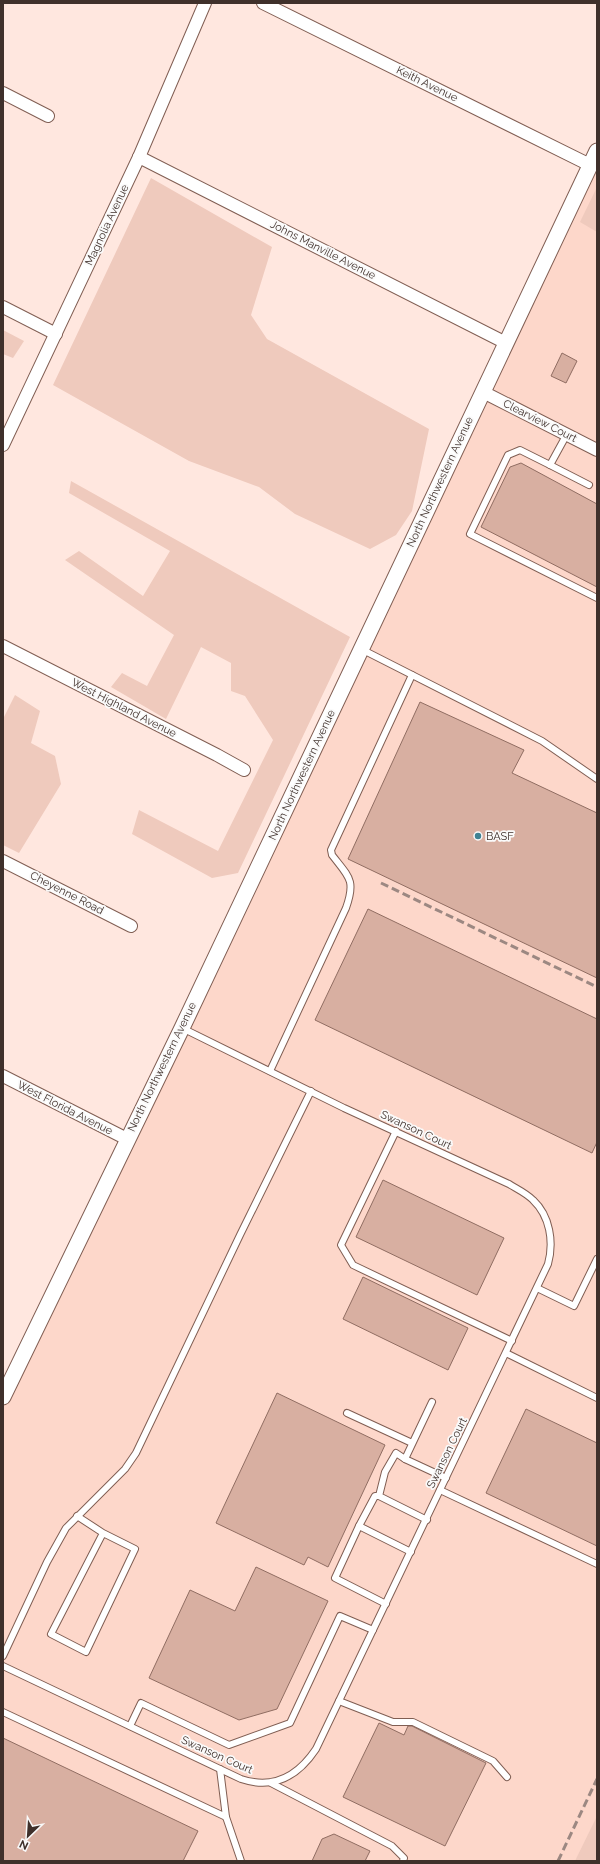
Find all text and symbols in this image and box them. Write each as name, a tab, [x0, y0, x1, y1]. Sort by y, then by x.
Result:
street label: Keith Avenue	[394, 64, 460, 105]
street label: Magnolia Avenue	[83, 182, 132, 268]
street label: Johns Manville Avenue	[268, 218, 378, 282]
street label: Clearview Court	[501, 397, 579, 445]
street label: North Northwestern Avenue	[404, 414, 476, 549]
street label: West Highland Avenue	[69, 676, 179, 740]
street label: North Northwestern Avenue	[266, 707, 338, 842]
place label: BASF	[486, 830, 514, 843]
marker: BASF	[473, 831, 483, 841]
street label: Cheyenne Road	[28, 869, 106, 917]
street label: North Northwestern Avenue	[125, 1000, 199, 1134]
street label: West Florida Avenue	[15, 1078, 115, 1138]
street label: Swanson Court	[378, 1108, 454, 1152]
street label: Swanson Court	[424, 1415, 470, 1490]
street label: Swanson Court	[179, 1733, 255, 1777]
north arrow	[8, 1816, 48, 1856]
text: N	[17, 1837, 31, 1852]

